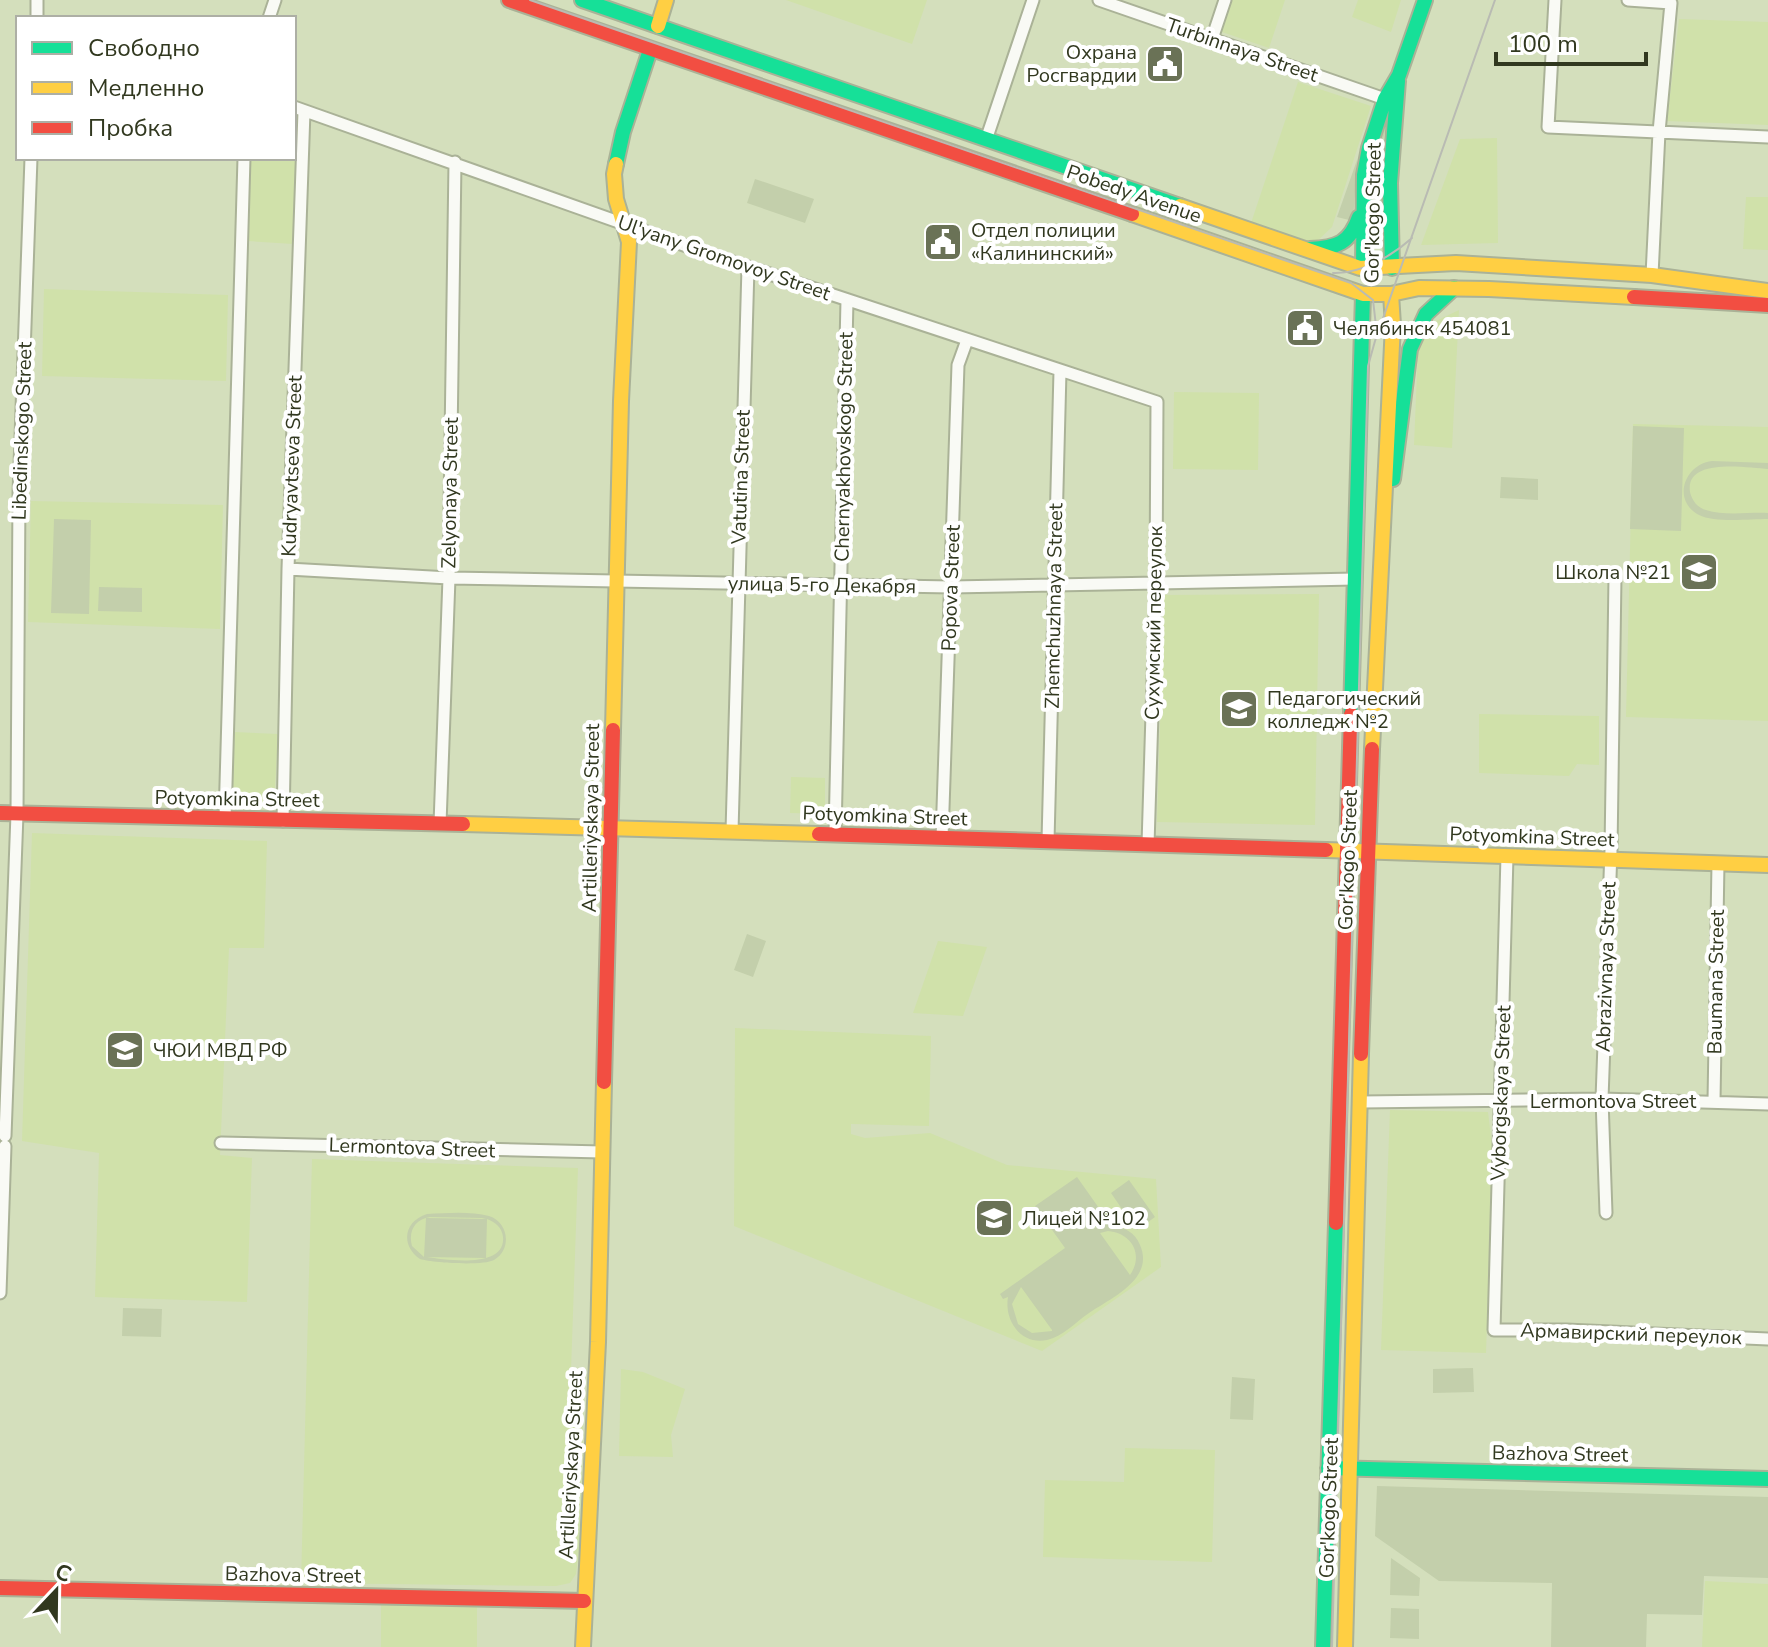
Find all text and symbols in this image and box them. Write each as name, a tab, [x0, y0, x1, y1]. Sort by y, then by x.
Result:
street label: Turbinnaya Street	[1162, 11, 1322, 89]
legend	[16, 16, 296, 160]
scale bar	[1496, 16, 1646, 66]
text: 100 m	[1508, 28, 1578, 60]
text: Свободно	[88, 32, 200, 64]
place label: Охрана Росгвардии	[1026, 39, 1137, 89]
public building icon: Охрана Росгвардии	[1144, 43, 1186, 85]
text: Медленно	[88, 72, 204, 104]
text: Пробка	[88, 112, 173, 144]
street label: Gor'kogo Street	[1358, 141, 1388, 284]
street label: Pobedy Avenue	[1063, 158, 1205, 230]
street label: Ul'yany Gromovoy Street	[614, 209, 835, 307]
place label: Отдел полиции «Калининский»	[971, 217, 1116, 267]
public building icon: Отдел полиции «Калининский»	[922, 221, 964, 263]
public building icon: Челябинск 454081	[1284, 307, 1326, 349]
place label: Челябинск 454081	[1333, 315, 1511, 342]
street label: Chernyakhovskogo Street	[828, 331, 860, 562]
street label: Libedinskogo Street	[5, 340, 39, 521]
street label: Kudryavtseva Street	[275, 374, 309, 557]
street label: Vatutina Street	[725, 408, 757, 546]
street label: Zelyonaya Street	[435, 416, 465, 569]
street label: Zhemchuzhnaya Street	[1039, 502, 1069, 709]
street label: Popova Street	[935, 523, 967, 652]
street label: Сухумский переулок	[1139, 525, 1169, 720]
school or university icon: Школа №21	[1678, 551, 1720, 593]
place label: Школа №21	[1555, 559, 1671, 586]
street label: улица 5-го Декабря	[728, 570, 916, 600]
place label: Педагогический колледж №2	[1267, 685, 1421, 735]
school or university icon: Педагогический колледж №2	[1218, 688, 1260, 730]
street label: Artilleriyskaya Street	[576, 722, 606, 913]
street label: Potyomkina Street	[154, 784, 321, 814]
street label: Gor'kogo Street	[1332, 788, 1364, 931]
street label: Potyomkina Street	[802, 800, 969, 832]
street label: Potyomkina Street	[1449, 821, 1616, 853]
street label: Abrazivnaya Street	[1590, 880, 1622, 1053]
street label: Baumana Street	[1701, 908, 1731, 1055]
street label: Vyborgskaya Street	[1484, 1004, 1518, 1182]
school or university icon: ЧЮИ МВД РФ	[104, 1029, 146, 1071]
place label: ЧЮИ МВД РФ	[153, 1037, 288, 1064]
street label: Lermontova Street	[1530, 1088, 1697, 1115]
street label: Lermontova Street	[328, 1132, 497, 1164]
school or university icon: Лицей №102	[973, 1197, 1015, 1239]
place label: Лицей №102	[1022, 1205, 1146, 1232]
street label: Армавирский переулок	[1520, 1317, 1743, 1351]
street label: Artilleriyskaya Street	[553, 1369, 589, 1560]
street label: Gor'kogo Street	[1313, 1436, 1345, 1579]
street label: Bazhova Street	[1492, 1439, 1629, 1469]
north arrow	[16, 1551, 96, 1631]
text: С	[51, 1557, 76, 1590]
street label: Bazhova Street	[225, 1560, 362, 1590]

